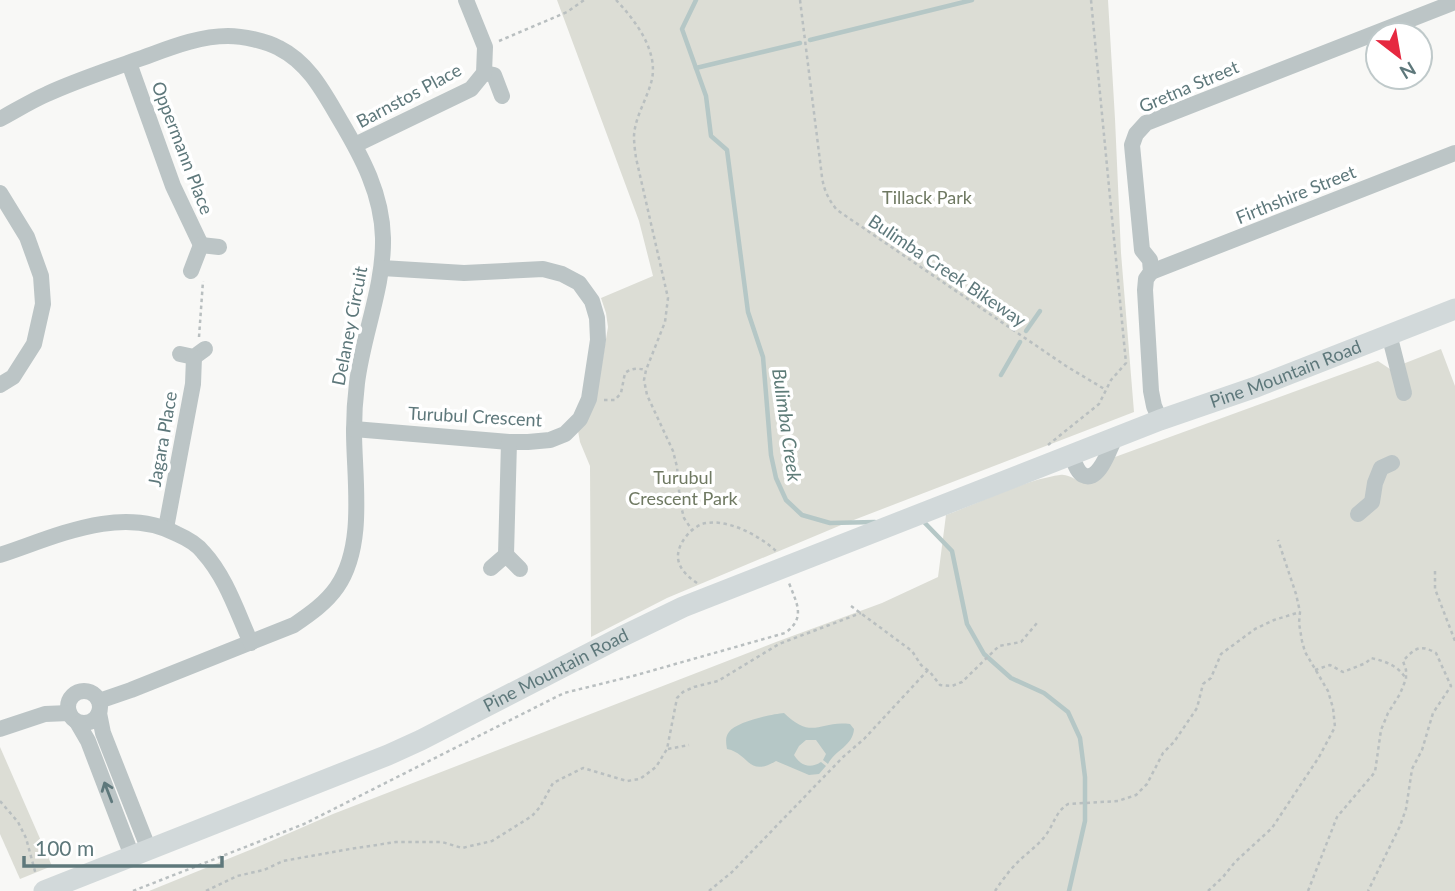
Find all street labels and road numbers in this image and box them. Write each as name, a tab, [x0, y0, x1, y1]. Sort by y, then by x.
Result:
street label: Gretna Street	[1135, 55, 1242, 117]
street label: Barnstos Place	[352, 58, 465, 132]
street label: Oppermann Place	[147, 78, 218, 217]
street label: Firthshire Street	[1232, 160, 1359, 228]
street label: Bulimba Creek Bikeway	[865, 209, 1031, 331]
street label: Delaney Circuit	[327, 264, 371, 387]
street label: Pine Mountain Road	[1207, 335, 1364, 412]
street label: Jagara Place	[143, 389, 181, 488]
street label: Turubul Crescent	[408, 402, 543, 431]
street label: Pine Mountain Road	[479, 623, 632, 716]

